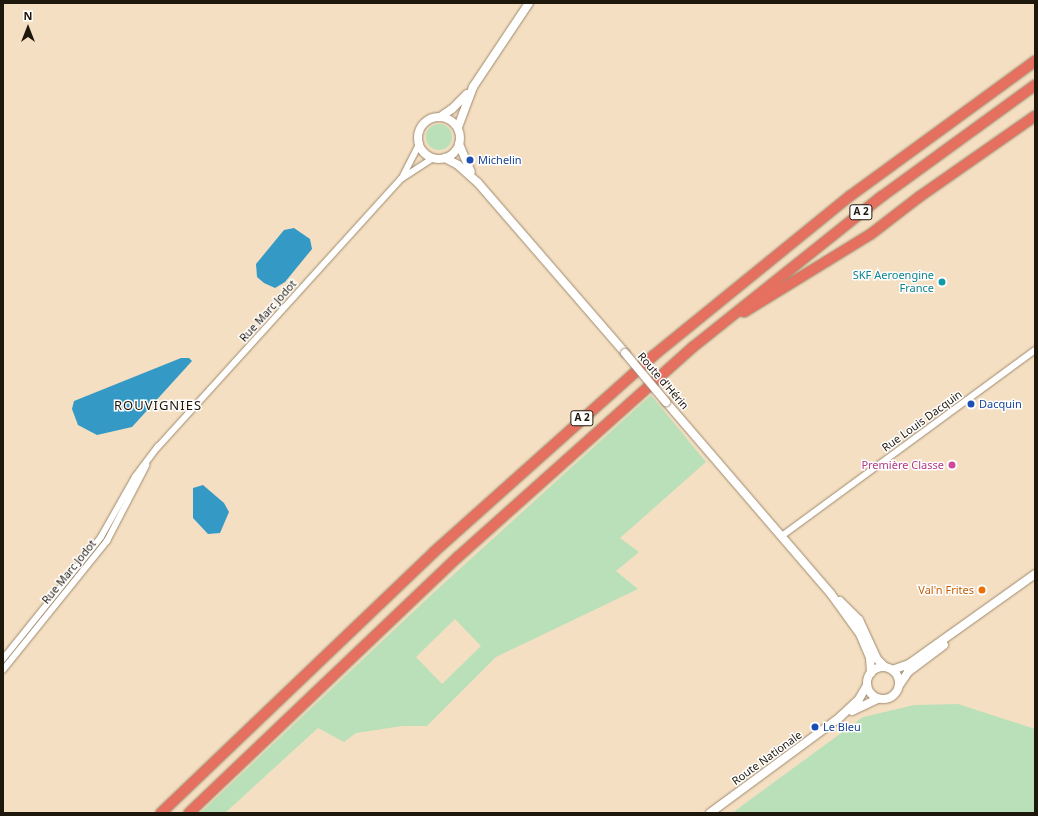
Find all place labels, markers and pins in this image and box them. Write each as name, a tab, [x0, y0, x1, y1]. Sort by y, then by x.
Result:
place label: Michelin	[478, 153, 522, 167]
marker: Michelin	[465, 155, 475, 165]
place label: SKF Aeroengine France	[853, 269, 934, 295]
marker: SKF Aeroengine France	[937, 277, 947, 287]
place label: Dacquin	[979, 397, 1022, 411]
marker: Dacquin	[966, 399, 976, 409]
place label: Première Classe	[861, 458, 944, 472]
marker: Première Classe	[947, 460, 957, 470]
place label: Val'n Frites	[918, 583, 974, 597]
marker: Val'n Frites	[977, 585, 987, 595]
place label: Le Bleu	[823, 720, 861, 734]
marker: Le Bleu	[810, 722, 820, 732]

